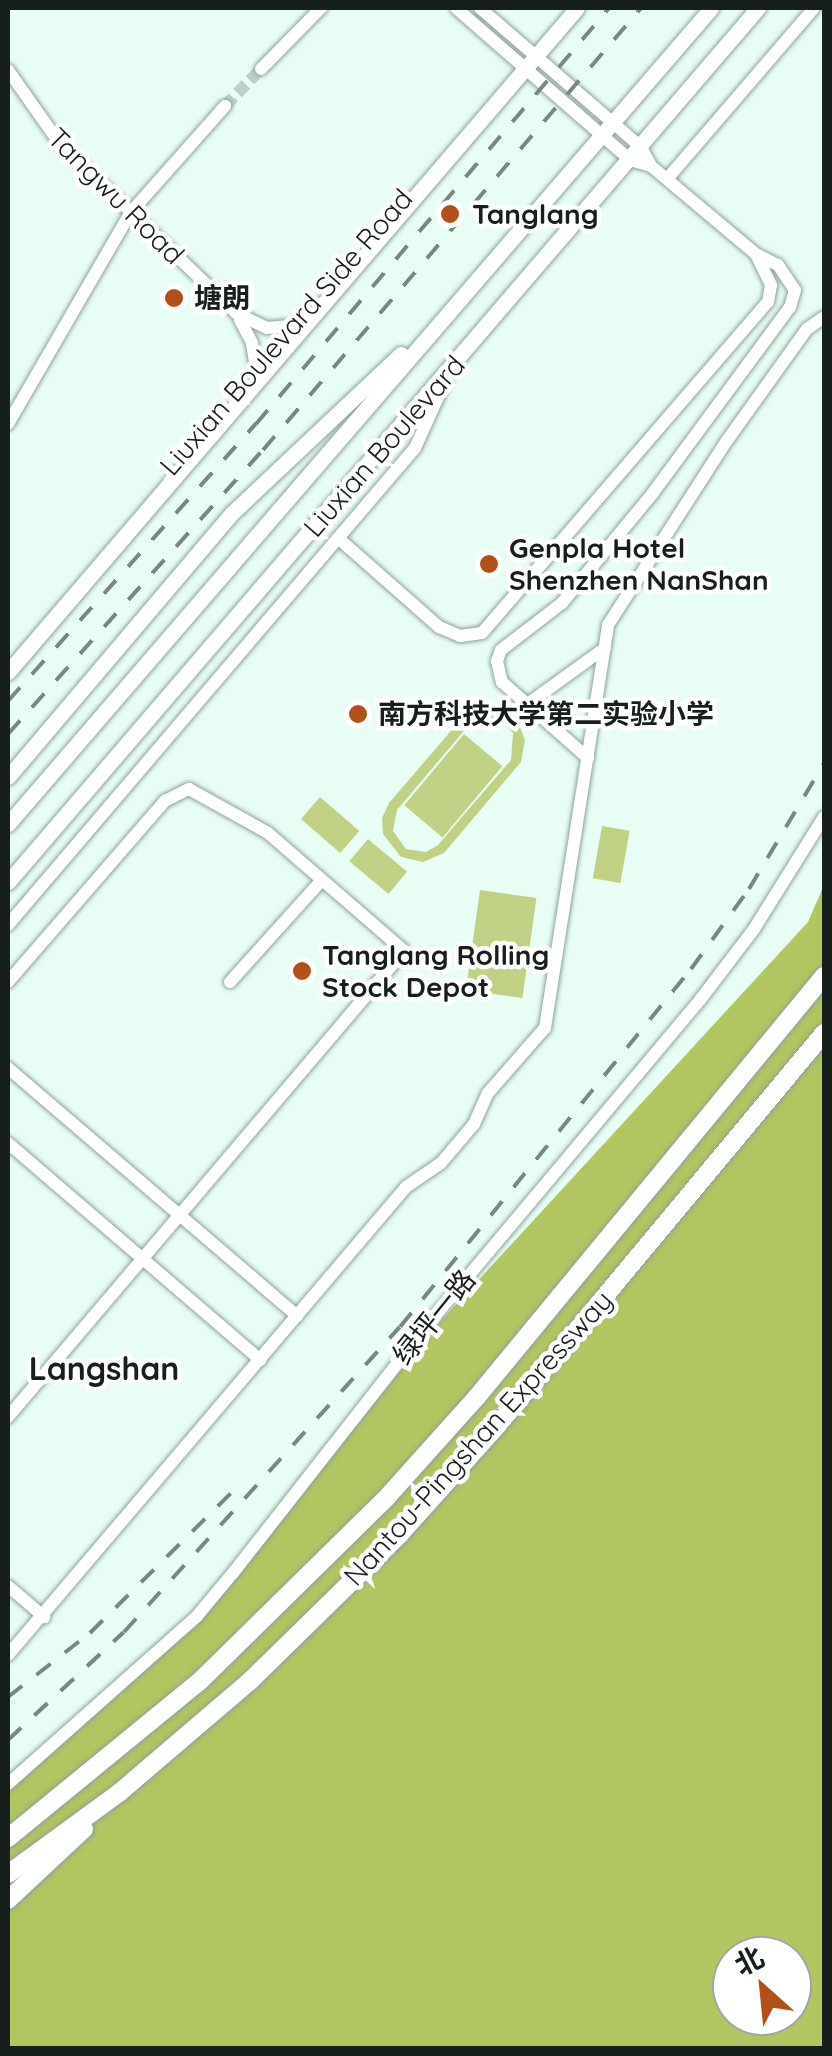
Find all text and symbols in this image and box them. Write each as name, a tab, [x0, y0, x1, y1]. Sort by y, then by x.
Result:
street label: Tangwu Road	[41, 121, 191, 271]
street label: Liuxian Boulevard Side Road	[153, 182, 419, 482]
place label: Tanglang	[472, 197, 599, 231]
marker: Tanglang	[437, 201, 463, 227]
place label: 塘朗	[194, 281, 250, 315]
marker: 塘朗	[163, 287, 185, 309]
street label: Liuxian Boulevard	[296, 349, 472, 543]
place label: Genpla Hotel Shenzhen NanShan	[509, 531, 769, 597]
marker: Genpla Hotel Shenzhen NanShan	[478, 553, 500, 575]
place label: 南方科技大学第二实验小学	[378, 697, 714, 731]
marker: 南方科技大学第二实验小学	[347, 703, 369, 725]
place label: Tanglang Rolling Stock Depot	[322, 938, 549, 1004]
marker: Tanglang Rolling Stock Depot	[291, 960, 313, 982]
street label: 绿坪一路	[386, 1263, 482, 1371]
street label: Nantou-Pingshan Expressway	[337, 1284, 619, 1592]
district label: Langshan	[29, 1349, 179, 1387]
north arrow	[712, 1936, 812, 2036]
text: 北	[729, 1939, 769, 1983]

